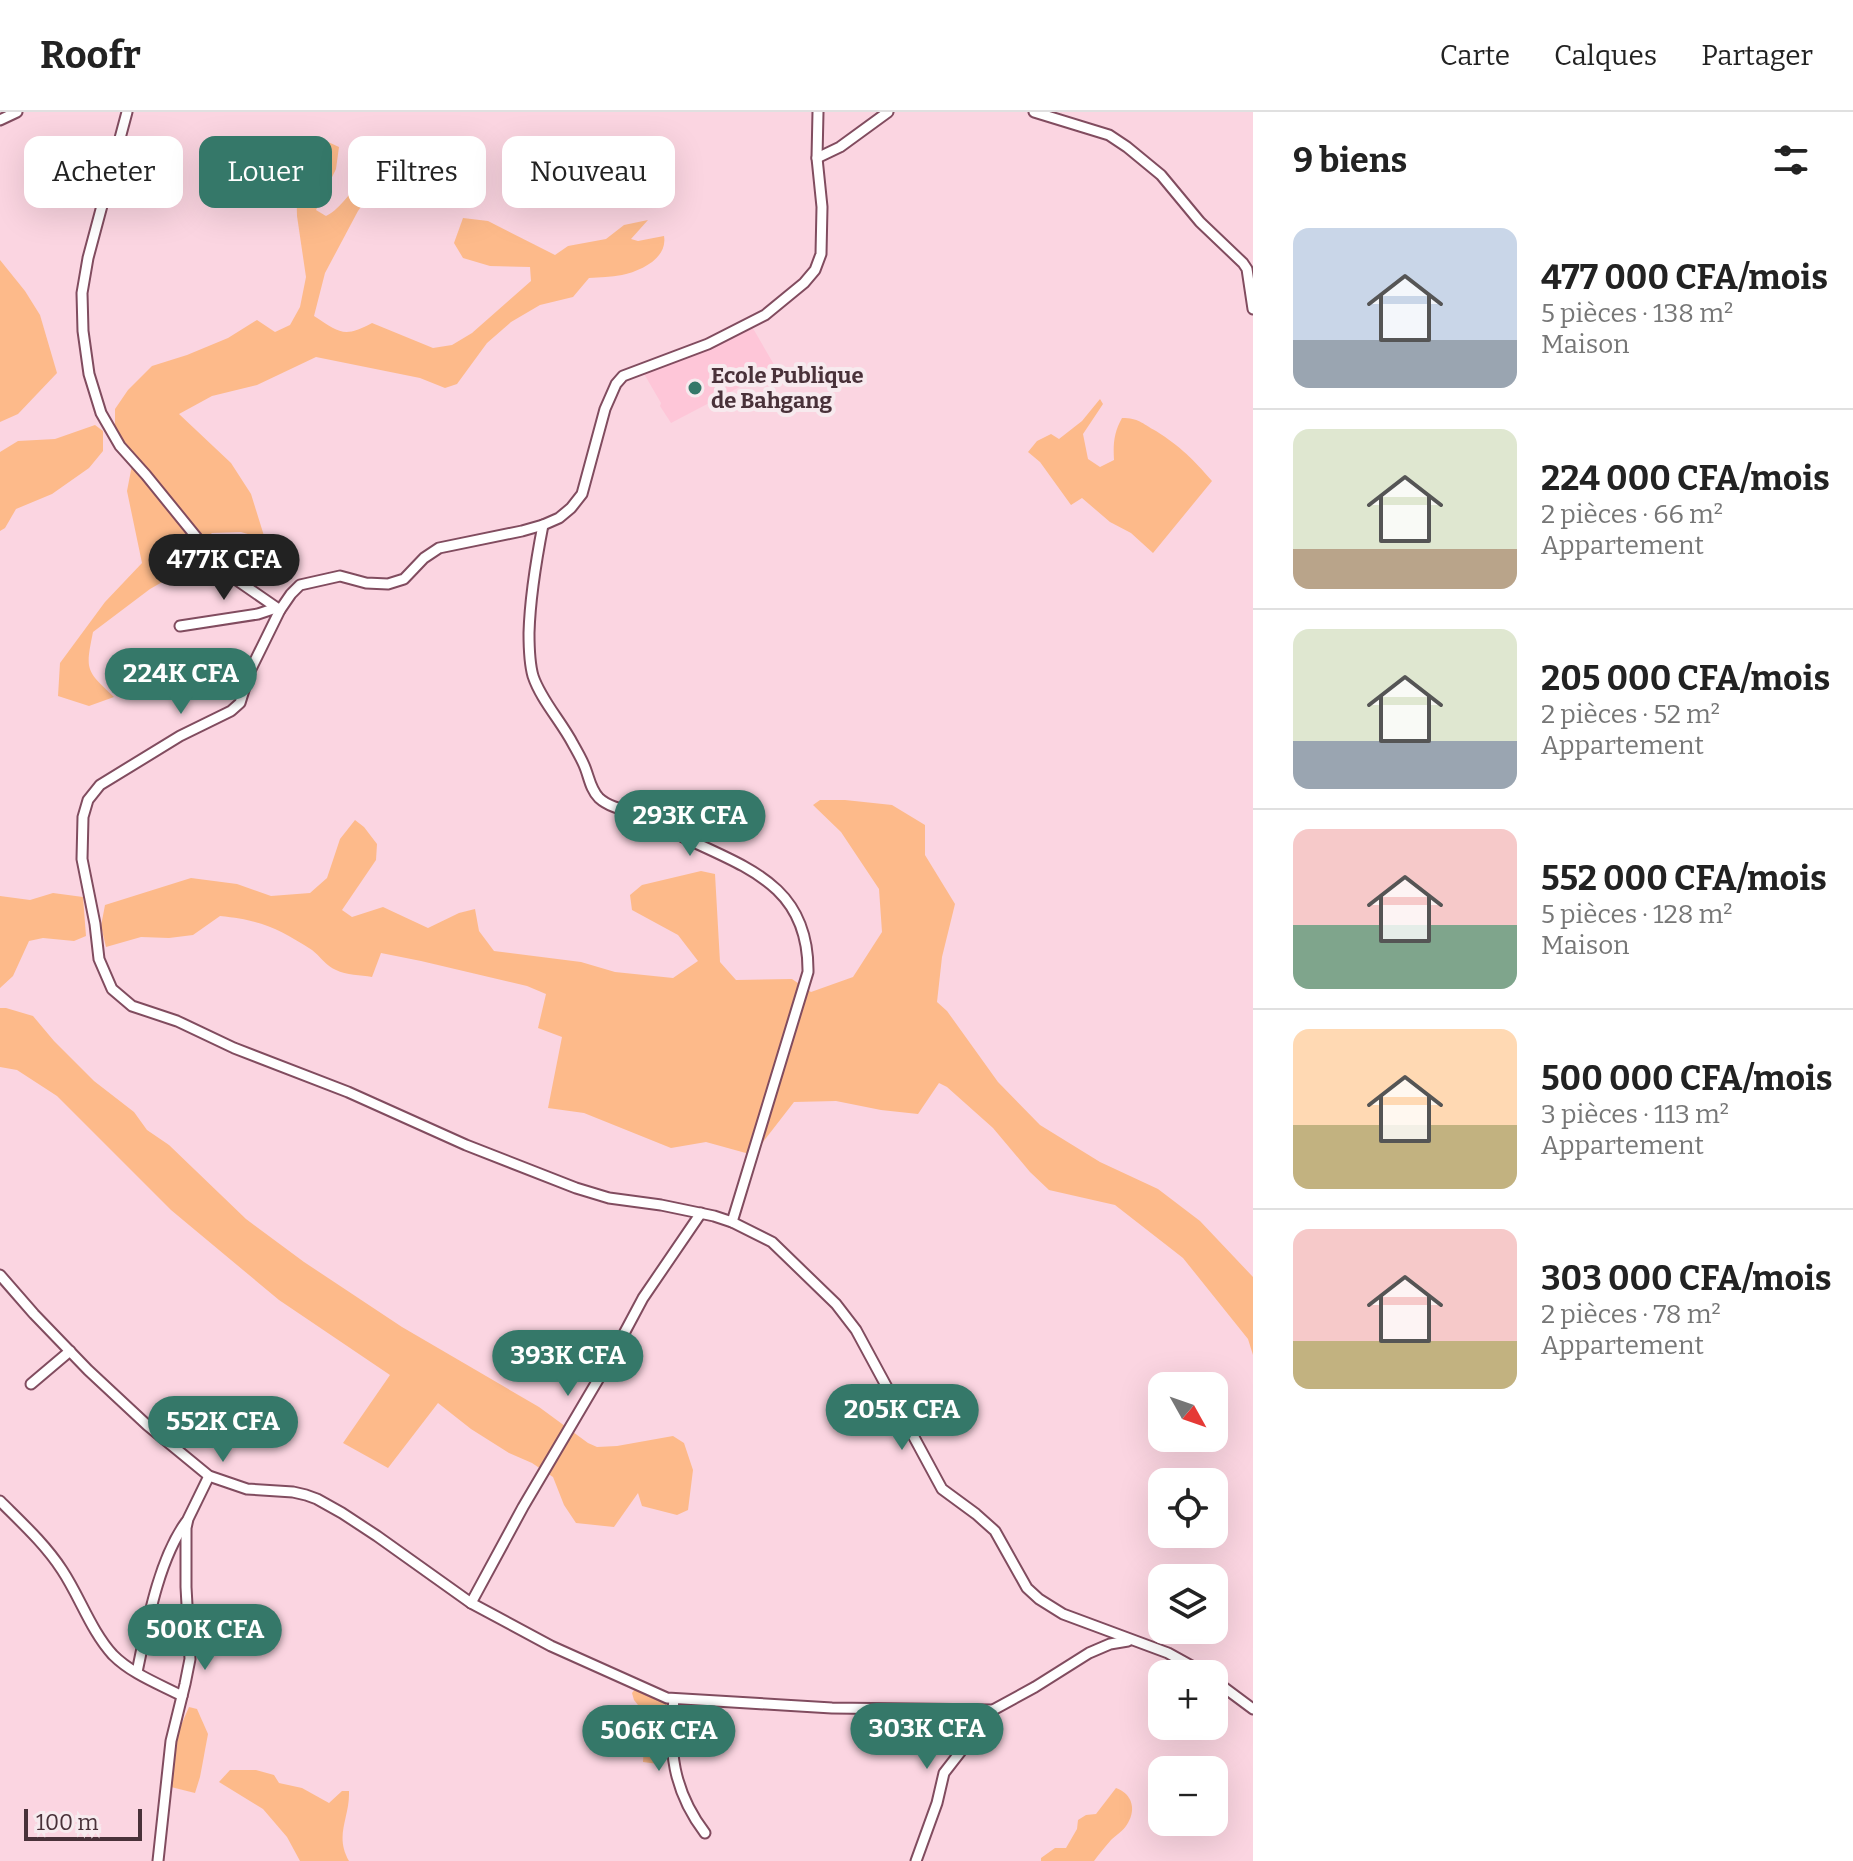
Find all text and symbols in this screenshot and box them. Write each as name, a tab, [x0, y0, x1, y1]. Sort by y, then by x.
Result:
text: Roofr	[40, 32, 141, 78]
text: Carte	[1440, 39, 1510, 72]
text: Calques	[1554, 39, 1657, 72]
text: Partager	[1701, 39, 1813, 72]
chip: Acheter	[24, 136, 183, 208]
chip: Louer	[199, 136, 332, 208]
chip: Filtres	[348, 136, 486, 208]
chip: Nouveau	[502, 136, 675, 208]
icon: filters	[1769, 138, 1813, 182]
text: 9 biens	[1293, 140, 1407, 181]
text: 477 000 CFA/mois	[1541, 257, 1828, 298]
icon: home	[1357, 260, 1453, 356]
text: 5 pièces · 138 m²	[1541, 298, 1733, 329]
text: Maison	[1541, 329, 1630, 360]
place label: Ecole Publique de Bahgang	[711, 362, 864, 414]
marker: Ecole Publique de Bahgang	[686, 379, 704, 397]
text: 224 000 CFA/mois	[1541, 458, 1830, 499]
icon: home	[1357, 461, 1453, 557]
text: 2 pièces · 66 m²	[1541, 499, 1723, 530]
text: Appartement	[1541, 530, 1704, 561]
pin: 477K CFA	[141, 534, 307, 602]
text: 477K CFA	[167, 544, 281, 575]
pin: 224K CFA	[98, 648, 264, 716]
text: 224K CFA	[123, 658, 239, 689]
text: 205 000 CFA/mois	[1541, 658, 1830, 699]
icon: home	[1357, 661, 1453, 757]
text: 2 pièces · 52 m²	[1541, 699, 1720, 730]
text: Appartement	[1541, 730, 1704, 761]
pin: 293K CFA	[607, 790, 773, 858]
text: 293K CFA	[632, 800, 748, 831]
text: 552 000 CFA/mois	[1541, 858, 1827, 899]
icon: home	[1357, 861, 1453, 957]
text: 5 pièces · 128 m²	[1541, 899, 1733, 930]
text: Maison	[1541, 930, 1630, 961]
text: 500 000 CFA/mois	[1541, 1058, 1833, 1099]
icon: home	[1357, 1061, 1453, 1157]
text: 3 pièces · 113 m²	[1541, 1099, 1729, 1130]
text: Appartement	[1541, 1130, 1704, 1161]
text: 303 000 CFA/mois	[1541, 1258, 1832, 1299]
icon: home	[1357, 1261, 1453, 1357]
text: 2 pièces · 78 m²	[1541, 1299, 1721, 1330]
pin: 393K CFA	[485, 1330, 651, 1398]
text: Appartement	[1541, 1330, 1704, 1361]
text: 393K CFA	[510, 1340, 626, 1371]
north arrow	[1148, 1372, 1228, 1452]
map controls	[1148, 1372, 1228, 1836]
pin: 205K CFA	[819, 1384, 985, 1452]
text: 205K CFA	[844, 1394, 960, 1425]
pin: 552K CFA	[140, 1396, 306, 1464]
text: 552K CFA	[166, 1406, 280, 1437]
button: locate	[1148, 1468, 1228, 1548]
button: layers	[1148, 1564, 1228, 1644]
pin: 500K CFA	[122, 1604, 288, 1672]
text: 500K CFA	[146, 1614, 264, 1645]
button: +	[1148, 1660, 1228, 1740]
pin: 303K CFA	[844, 1703, 1010, 1771]
pin: 506K CFA	[576, 1705, 742, 1773]
text: 303K CFA	[868, 1713, 986, 1744]
text: 506K CFA	[600, 1715, 718, 1746]
button: −	[1148, 1756, 1228, 1836]
scale bar	[24, 1805, 142, 1841]
text: 100 m	[36, 1809, 99, 1836]

